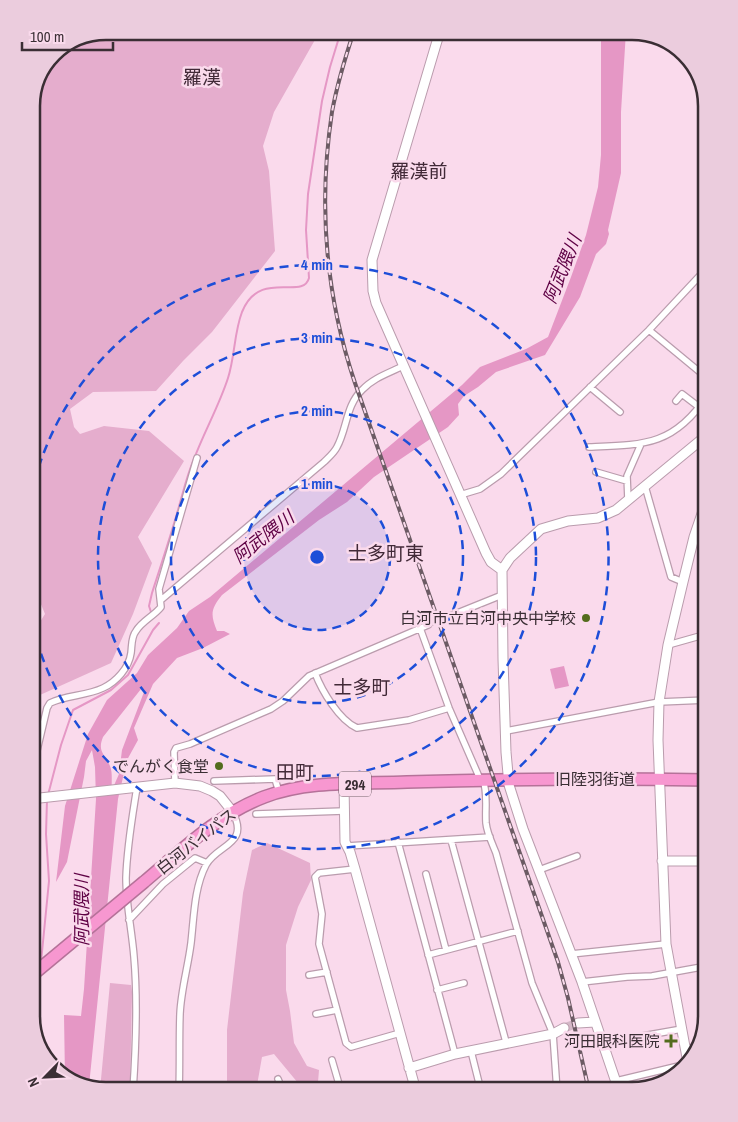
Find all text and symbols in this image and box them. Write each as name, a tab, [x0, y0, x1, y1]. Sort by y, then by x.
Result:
scale bar	[22, 20, 114, 52]
text: 100 m	[30, 26, 64, 47]
district label: 羅漢	[183, 64, 221, 90]
district label: 羅漢前	[390, 158, 448, 184]
water label: 阿武隈川	[537, 229, 588, 307]
text: 4 min	[301, 254, 333, 275]
text: 3 min	[301, 327, 333, 348]
text: 2 min	[301, 400, 333, 421]
text: 1 min	[301, 473, 333, 494]
water label: 阿武隈川	[227, 504, 301, 569]
district label: 士多町東	[348, 540, 424, 566]
centre of rings	[308, 548, 326, 566]
place label: 白河市立白河中央中学校	[400, 607, 576, 629]
marker: 白河市立白河中央中学校	[580, 612, 592, 624]
district label: 士多町	[333, 674, 391, 700]
place label: でんがく食堂	[113, 755, 209, 777]
district label: 田町	[276, 759, 314, 785]
marker: でんがく食堂	[213, 760, 225, 772]
street label: 旧陸羽街道	[555, 768, 635, 790]
road number: 294	[339, 772, 371, 796]
street label: 白河バイパス	[152, 803, 240, 879]
water label: 阿武隈川	[69, 872, 94, 946]
place label: 河田眼科医院	[564, 1030, 660, 1052]
marker: 河田眼科医院	[664, 1034, 678, 1048]
north arrow	[20, 1052, 70, 1102]
text: N	[23, 1075, 43, 1090]

